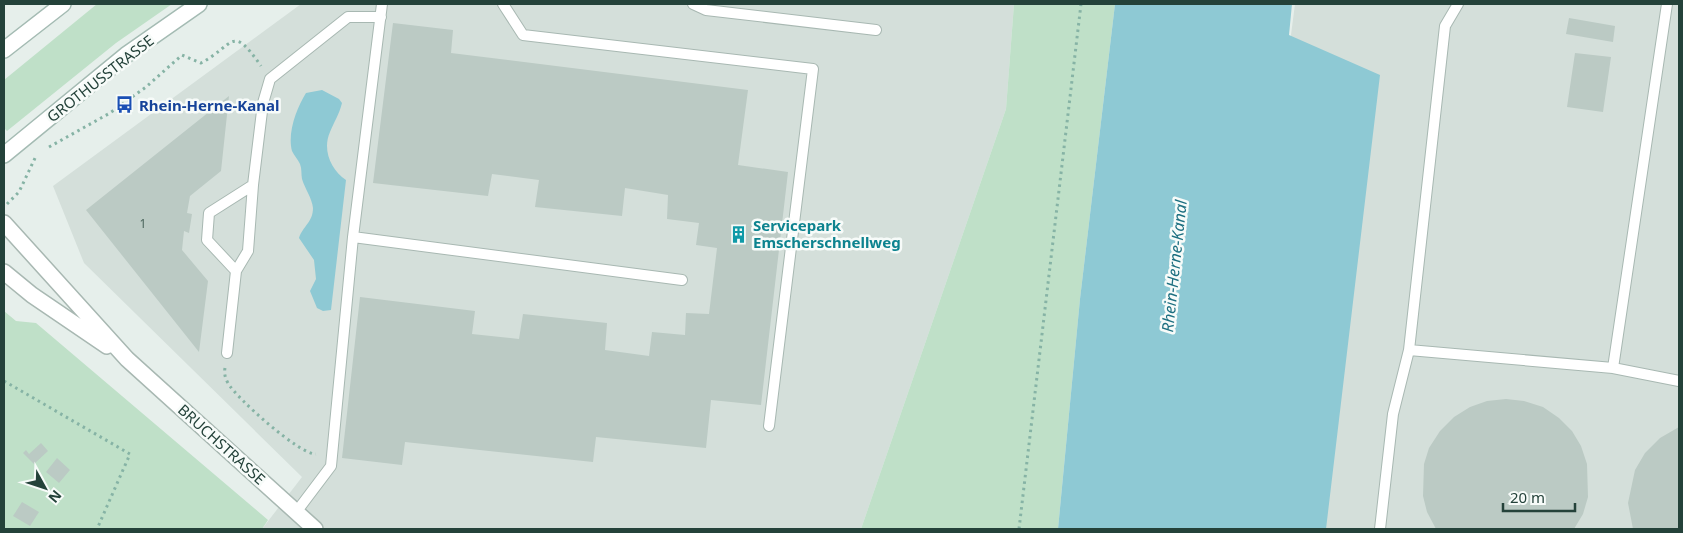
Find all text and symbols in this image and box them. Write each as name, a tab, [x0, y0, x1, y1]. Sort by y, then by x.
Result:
street label: GROTHUSSTRASSE	[42, 30, 158, 126]
bus stop icon: Rhein-Herne-Kanal	[115, 95, 135, 115]
place label: Rhein-Herne-Kanal	[139, 95, 279, 115]
water label: Rhein-Herne-Kanal	[1156, 198, 1192, 333]
house number: 1	[140, 215, 146, 232]
place label: Servicepark Emscherschnellweg	[753, 215, 901, 252]
building icon: Servicepark Emscherschnellweg	[729, 224, 749, 244]
street label: BRUCHSTRASSE	[174, 399, 270, 489]
north arrow	[20, 463, 70, 513]
scale bar	[1503, 480, 1576, 512]
text: N	[44, 486, 66, 507]
text: 20 m	[1510, 487, 1545, 507]

